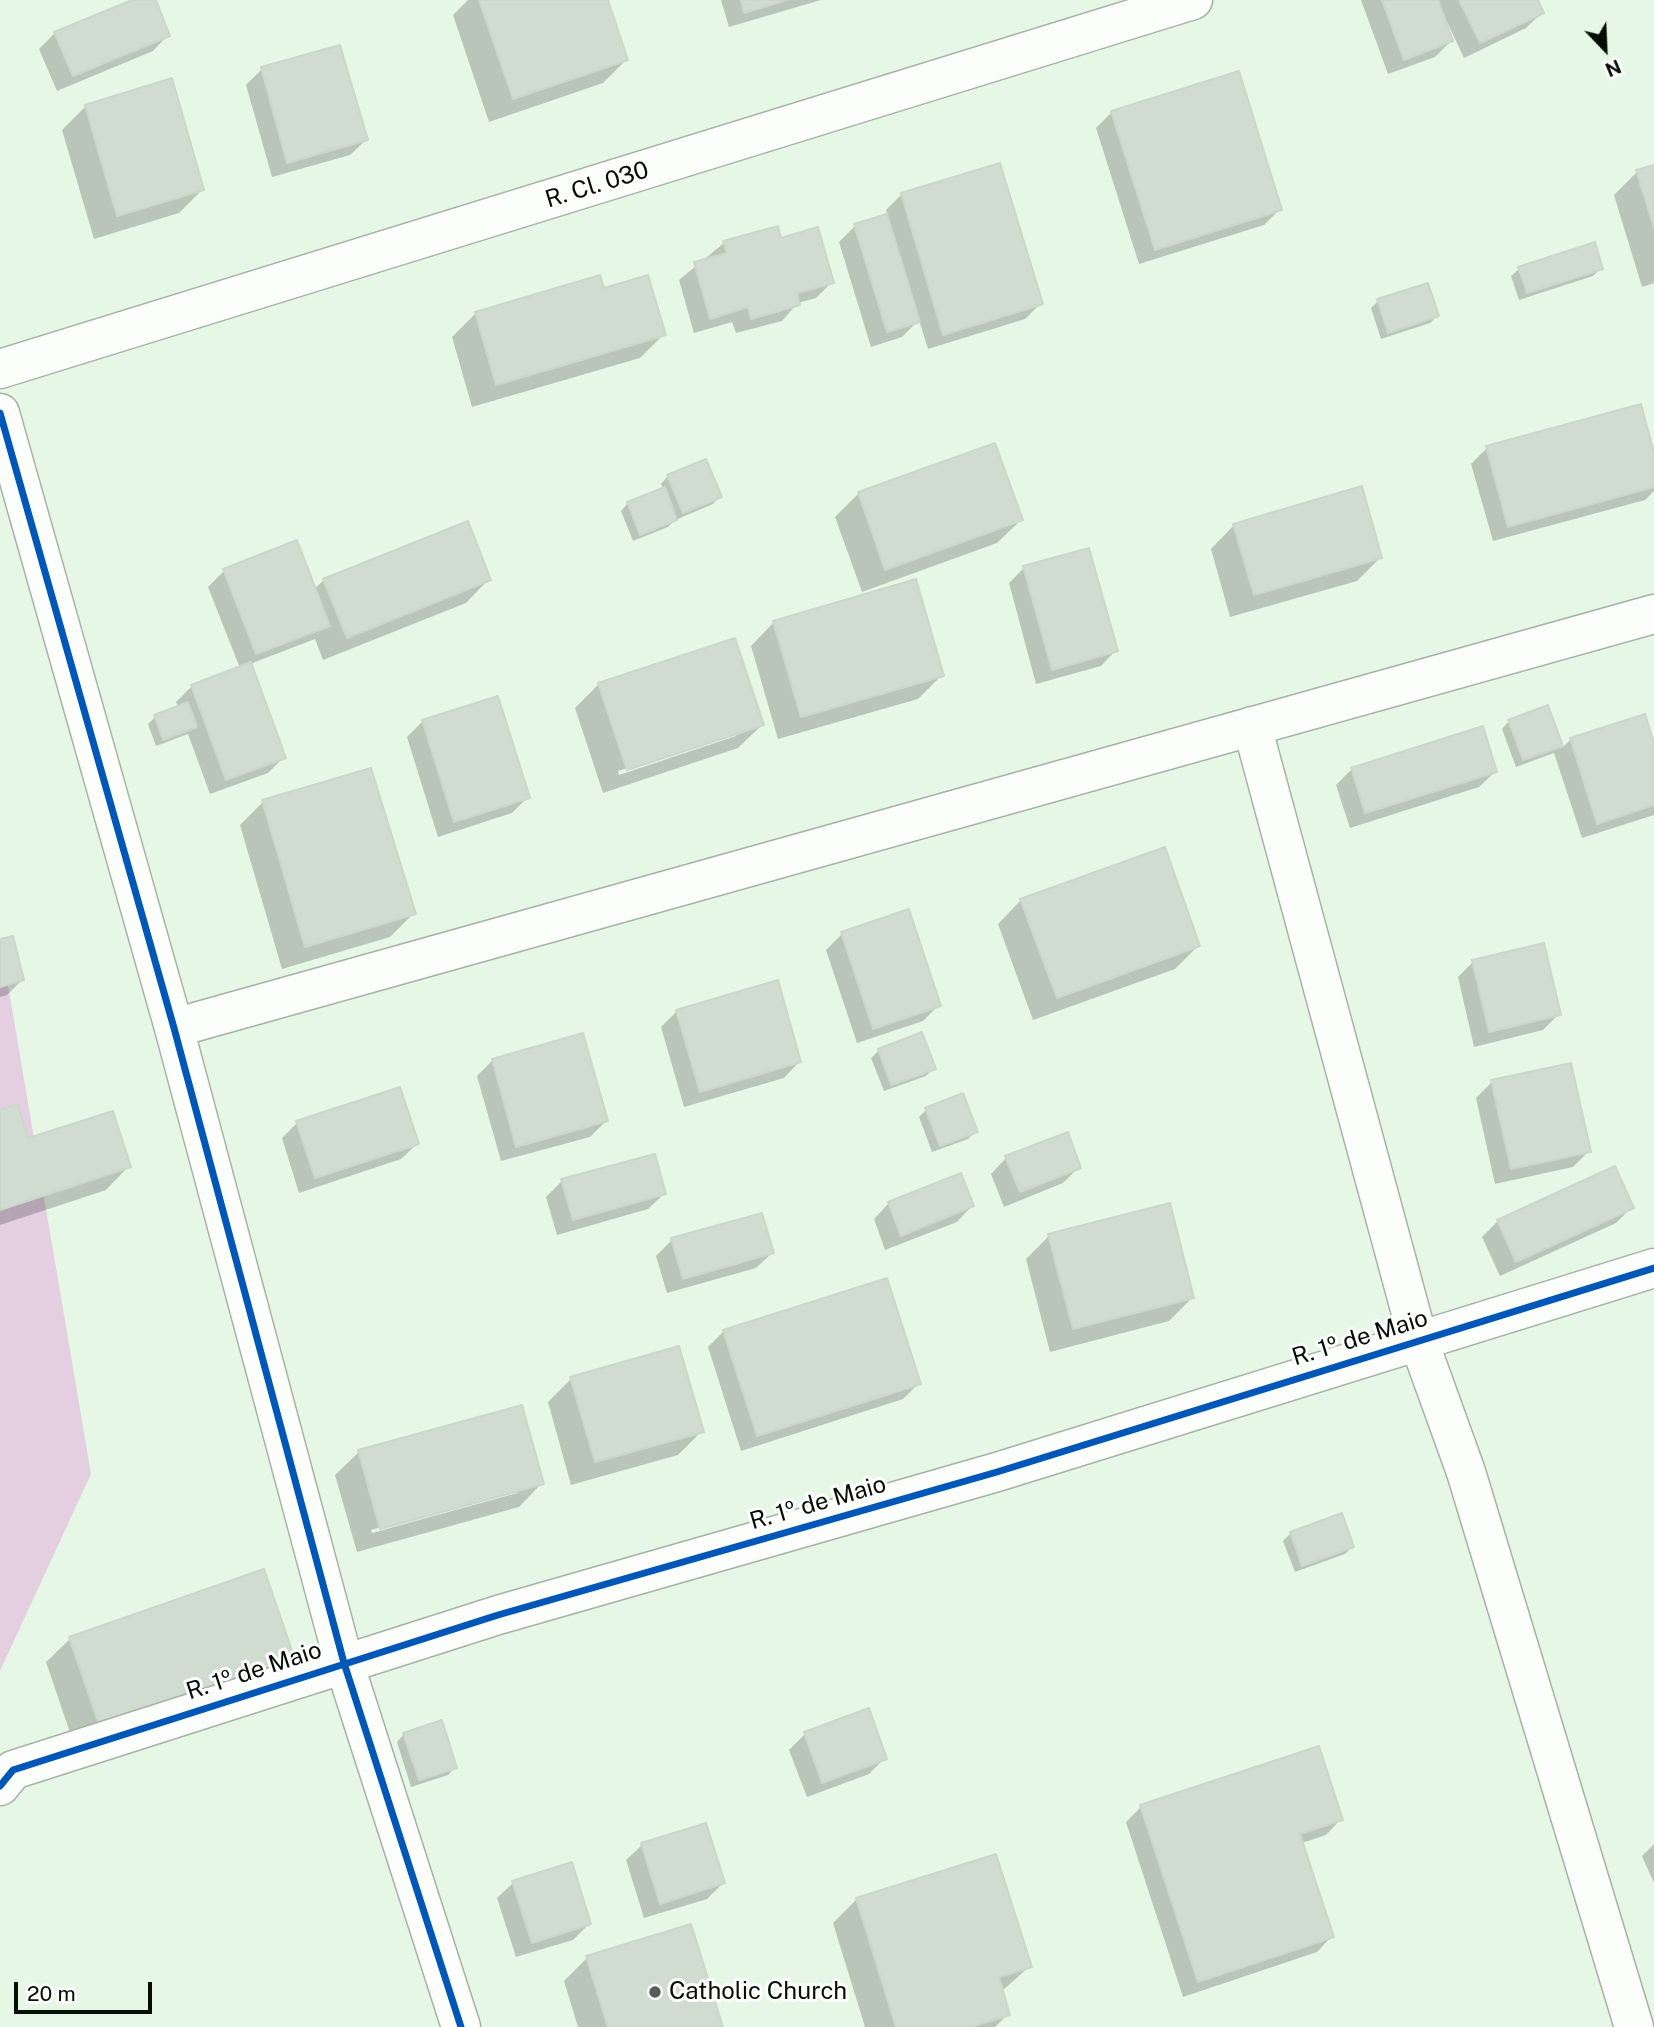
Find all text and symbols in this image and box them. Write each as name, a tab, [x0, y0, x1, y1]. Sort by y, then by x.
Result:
north arrow	[1570, 14, 1640, 84]
text: N	[1602, 55, 1624, 81]
street label: R. Cl. 030	[542, 156, 652, 214]
street label: R. 1º de Maio	[1289, 1304, 1431, 1372]
street label: R. 1º de Maio	[747, 1470, 889, 1536]
street label: R. 1º de Maio	[183, 1636, 325, 1706]
scale bar	[18, 1968, 156, 2012]
place label: Catholic Church	[669, 1978, 847, 2006]
text: 20 m	[27, 1981, 76, 2006]
marker: Catholic Church	[647, 1984, 663, 2000]

